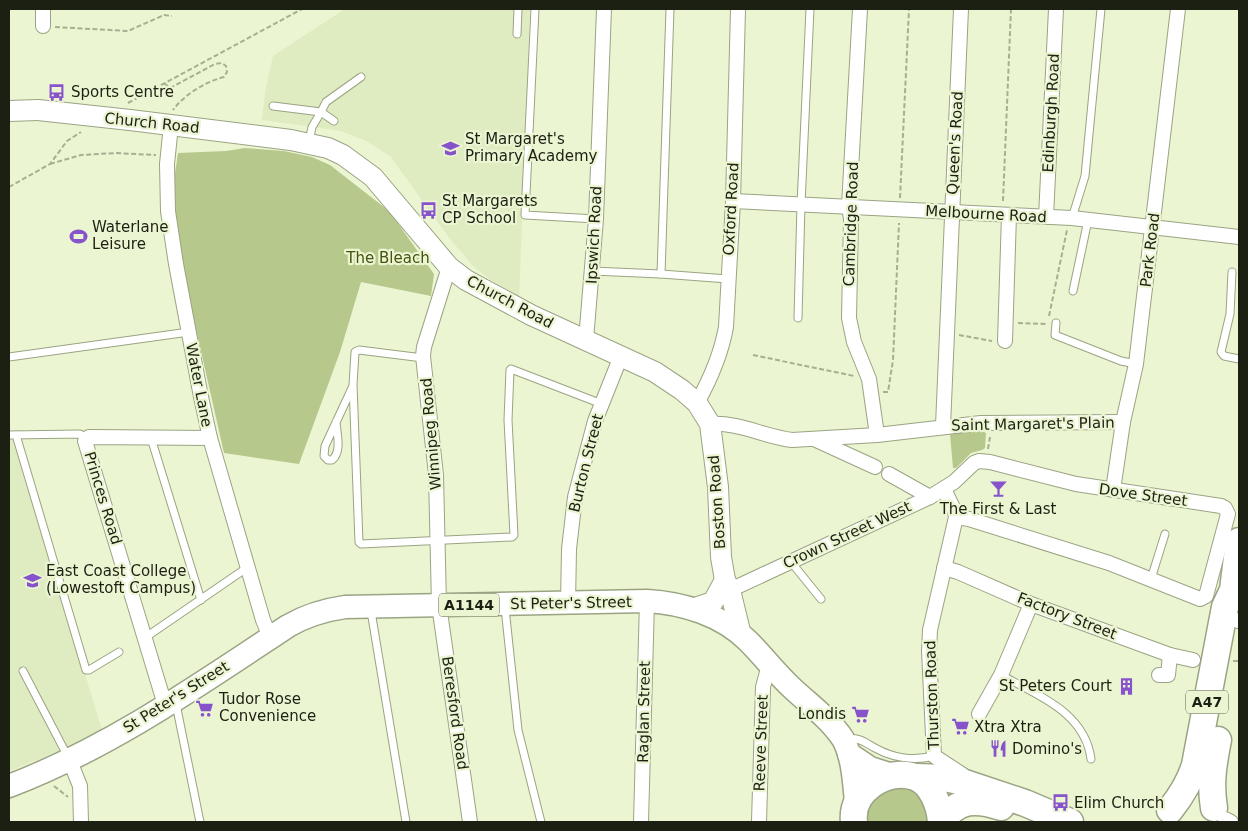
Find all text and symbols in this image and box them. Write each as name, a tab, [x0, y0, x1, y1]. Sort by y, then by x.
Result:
street label: Edinburgh Road	[1039, 53, 1063, 173]
bus stop icon: Sports Centre	[47, 82, 67, 102]
place label: Sports Centre	[71, 83, 174, 101]
street label: Queen's Road	[943, 91, 967, 195]
street label: Church Road	[104, 109, 200, 137]
place label: St Margaret's Primary Academy	[465, 130, 598, 165]
school or university icon: St Margaret's Primary Academy	[441, 138, 461, 158]
street label: Cambridge Road	[840, 161, 862, 287]
street label: Oxford Road	[720, 162, 742, 256]
street label: Ipswich Road	[582, 185, 606, 285]
place label: St Margarets CP School	[442, 192, 538, 227]
bus stop icon: St Margarets CP School	[418, 200, 438, 220]
street label: Melbourne Road	[925, 202, 1047, 226]
street label: Park Road	[1137, 212, 1163, 288]
place label: Waterlane Leisure	[92, 218, 168, 253]
sports icon: Waterlane Leisure	[68, 226, 88, 246]
park label: The Bleach	[345, 249, 430, 267]
street label: Church Road	[464, 272, 556, 332]
street label: Water Lane	[182, 341, 216, 429]
street label: Winnipeg Road	[417, 377, 445, 491]
street label: Burton Street	[565, 412, 607, 514]
street label: Saint Margaret's Plain	[951, 414, 1115, 434]
street label: Princes Road	[80, 449, 126, 547]
street label: Boston Road	[705, 454, 729, 550]
bar icon: The First & Last	[988, 478, 1008, 498]
street label: Dove Street	[1098, 480, 1189, 510]
street label: Crown Street West	[780, 497, 914, 573]
place label: The First & Last	[939, 500, 1056, 518]
place label: East Coast College (Lowestoft Campus)	[46, 562, 196, 597]
school or university icon: East Coast College (Lowestoft Campus)	[22, 570, 42, 590]
street label: Factory Street	[1015, 589, 1119, 643]
street label: St Peter's Street	[510, 593, 632, 613]
road number: A1144	[439, 594, 499, 616]
street label: Thurston Road	[921, 640, 943, 751]
street label: Beresford Road	[438, 655, 472, 771]
street label: St Peter's Street	[120, 657, 232, 737]
street label: Raglan Street	[634, 661, 654, 763]
building icon: St Peters Court	[1116, 676, 1136, 696]
place label: St Peters Court	[999, 677, 1112, 695]
place label: Tudor Rose Convenience	[218, 690, 316, 725]
road number: A47	[1186, 690, 1228, 714]
street label: Reeve Street	[750, 694, 772, 792]
supermarket icon: Tudor Rose Convenience	[195, 698, 215, 718]
supermarket icon: Londis	[850, 704, 870, 724]
place label: Londis	[798, 705, 846, 723]
supermarket icon: Xtra Xtra	[950, 717, 970, 737]
place label: Xtra Xtra	[974, 718, 1042, 736]
restaurant icon: Domino's	[988, 739, 1008, 759]
place label: Domino's	[1012, 740, 1082, 758]
bus stop icon: Elim Church	[1050, 793, 1070, 813]
place label: Elim Church	[1074, 794, 1164, 812]

